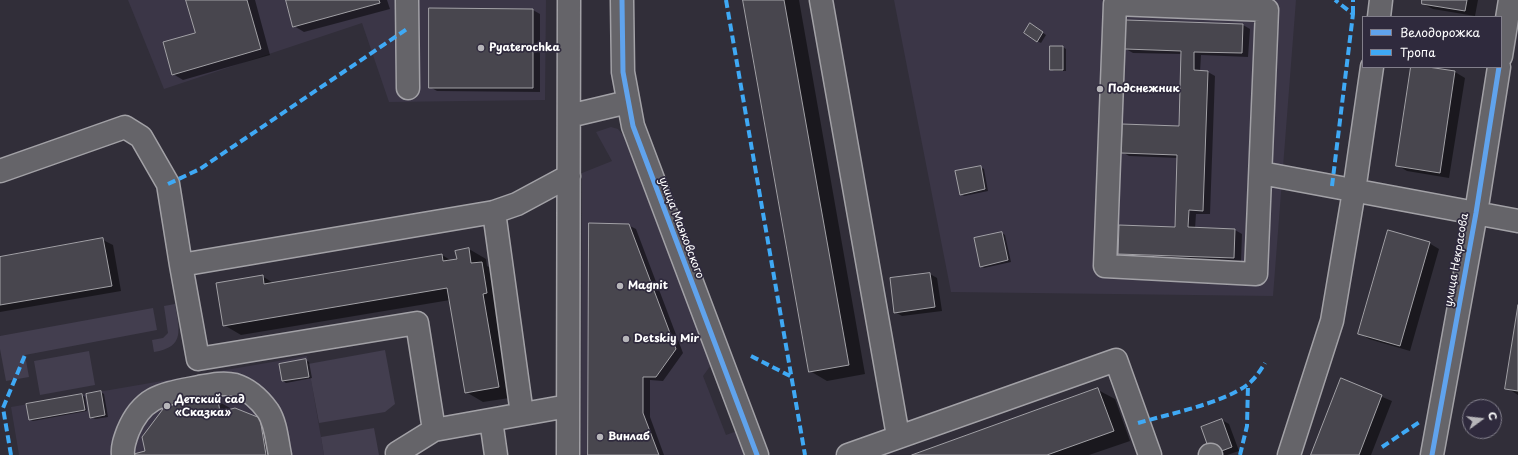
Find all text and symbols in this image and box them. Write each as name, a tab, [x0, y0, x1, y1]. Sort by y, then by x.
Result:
legend	[1362, 16, 1502, 68]
text: Велодорожка	[1400, 23, 1480, 41]
place label: Pyaterochka	[489, 41, 560, 55]
marker: Pyaterochka	[476, 43, 486, 53]
text: Тропа	[1400, 43, 1436, 61]
place label: Подснежник	[1108, 82, 1179, 96]
marker: Подснежник	[1095, 84, 1105, 94]
street label: улица Маяковского	[656, 175, 706, 281]
street label: улица Некрасова	[1442, 212, 1472, 308]
place label: Magnit	[628, 279, 668, 293]
marker: Magnit	[615, 281, 625, 291]
place label: Detskiy Mir	[634, 332, 699, 346]
marker: Detskiy Mir	[621, 334, 631, 344]
place label: Детский сад «Сказка»	[175, 393, 245, 419]
north arrow	[1462, 399, 1502, 439]
marker: Детский сад «Сказка»	[162, 401, 172, 411]
text: С	[1484, 410, 1502, 422]
place label: Винлаб	[608, 430, 650, 444]
marker: Винлаб	[595, 432, 605, 442]

